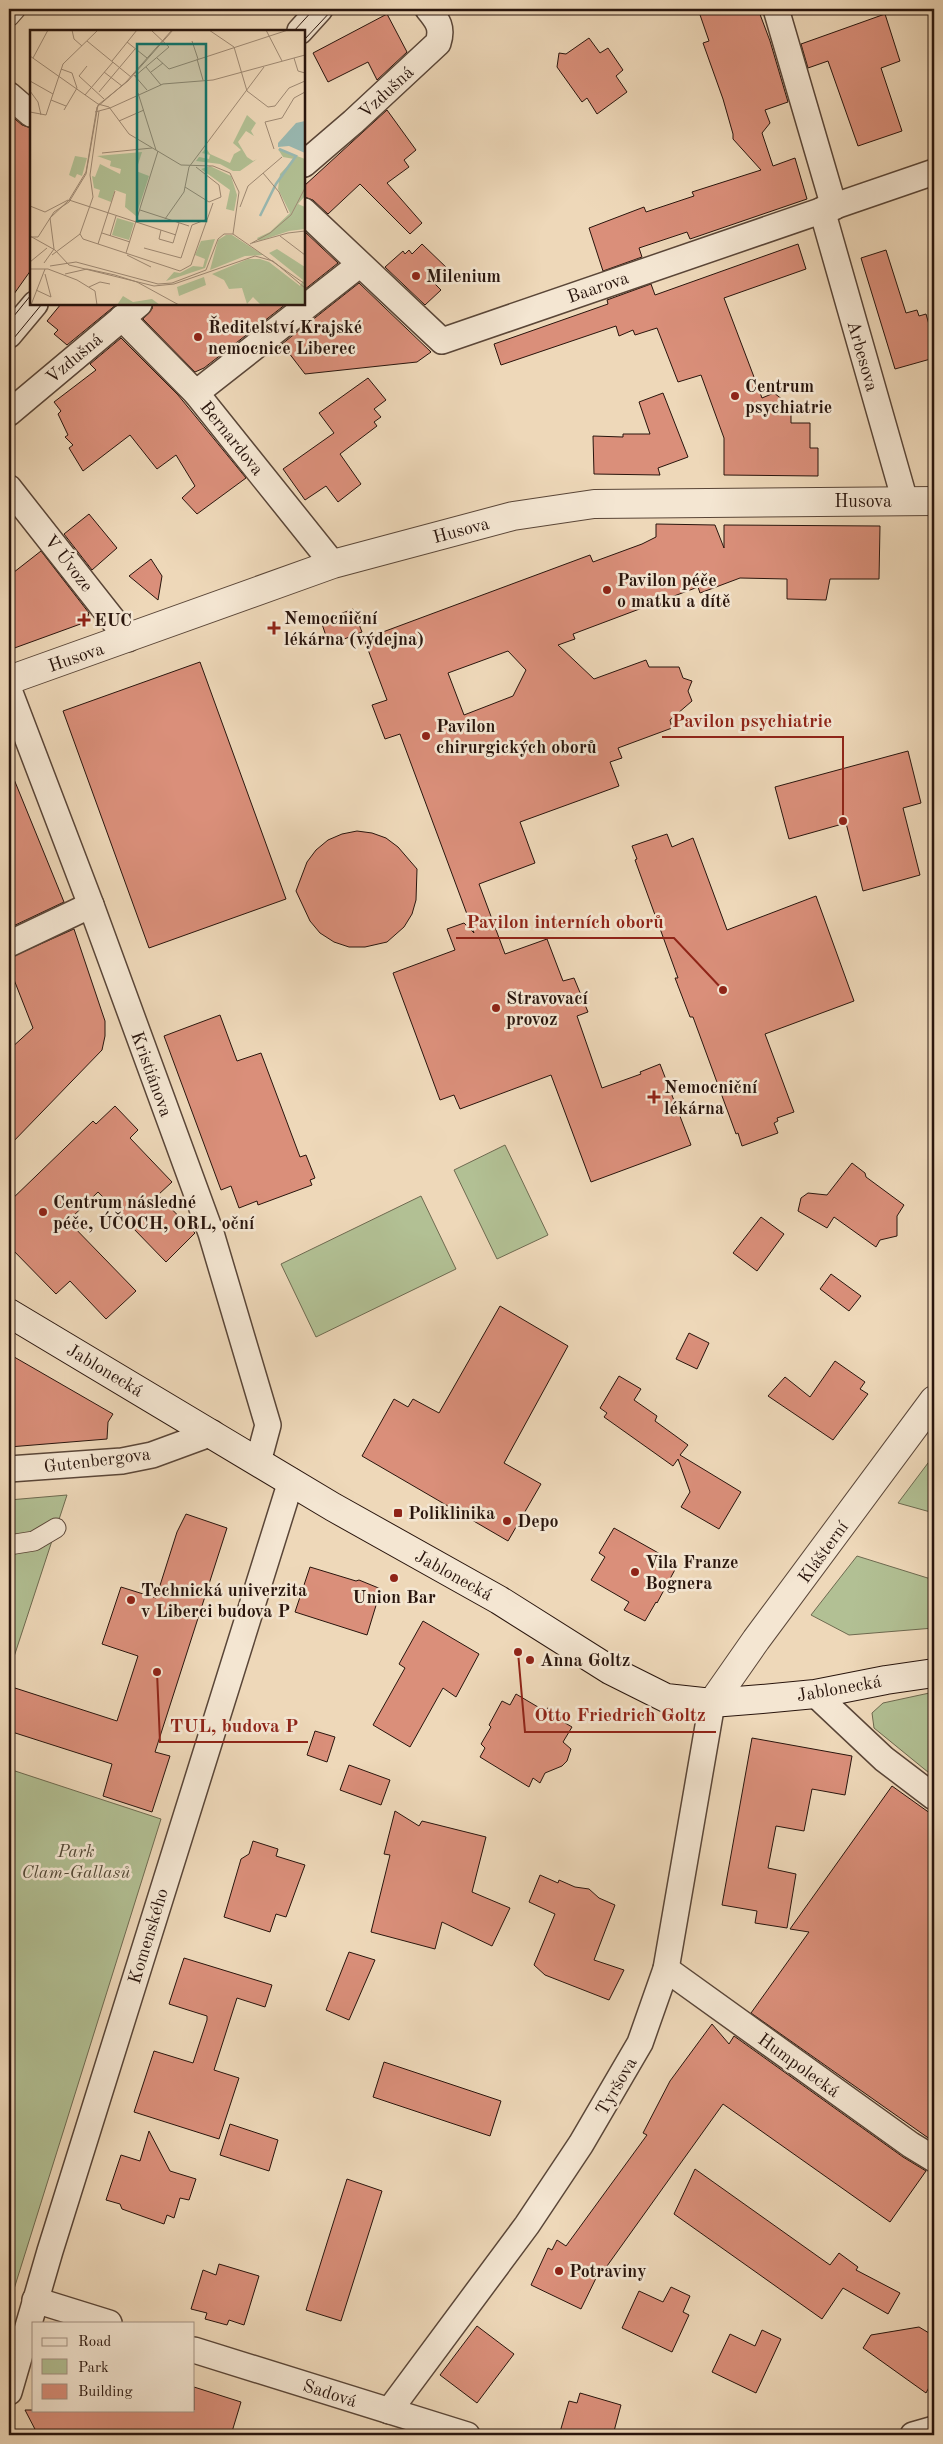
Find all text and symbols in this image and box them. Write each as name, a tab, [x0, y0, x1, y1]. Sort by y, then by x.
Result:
inset map	[30, 30, 305, 305]
street label: Vzdušná	[356, 63, 417, 122]
place label: Milenium	[426, 268, 501, 286]
street label: Baarova	[565, 269, 631, 307]
marker: Milenium	[410, 270, 422, 282]
place label: Ředitelství Krajské nemocnice Liberec	[208, 315, 362, 358]
street label: Arbesova	[843, 319, 881, 394]
street label: Vzdušná	[43, 330, 106, 387]
marker: Ředitelství Krajské nemocnice Liberec	[192, 331, 204, 343]
place label: Centrum psychiatrie	[745, 378, 832, 417]
marker: Centrum psychiatrie	[729, 390, 741, 402]
street label: Bernardova	[196, 398, 266, 479]
street label: Husova	[834, 493, 892, 511]
street label: Husova	[431, 515, 492, 547]
street label: V Úvoze	[41, 529, 100, 595]
place label: Pavilon péče o matku a dítě	[617, 572, 730, 611]
marker: Pavilon péče o matku a dítě	[601, 584, 613, 596]
place label: Nemocniční lékárna (výdejna)	[284, 610, 424, 649]
place label: EUC	[94, 612, 132, 630]
marker: EUC	[78, 614, 90, 626]
marker: Nemocniční lékárna (výdejna)	[268, 622, 280, 634]
street label: Husova	[46, 640, 107, 676]
callout: Pavilon psychiatrie	[662, 703, 843, 737]
text: Pavilon psychiatrie	[672, 713, 832, 732]
place label: Pavilon chirurgických oborů	[436, 718, 597, 757]
marker: Pavilon chirurgických oborů	[420, 730, 432, 742]
callout: Pavilon interních oborů	[456, 904, 674, 938]
text: Pavilon interních oborů	[466, 914, 664, 933]
place label: Stravovací provoz	[506, 990, 589, 1029]
marker: Stravovací provoz	[490, 1002, 502, 1014]
street label: Kristiánova	[127, 1029, 175, 1120]
place label: Nemocniční lékárna	[664, 1079, 758, 1118]
marker: Nemocniční lékárna	[648, 1091, 660, 1103]
place label: Centrum následné péče, ÚČOCH, ORL, oční	[53, 1194, 255, 1233]
marker: Centrum následné péče, ÚČOCH, ORL, oční	[37, 1206, 49, 1218]
street label: Jablonecká	[63, 1341, 146, 1401]
street label: Gutenbergova	[43, 1445, 152, 1476]
place label: Poliklinika	[408, 1505, 495, 1523]
marker: Poliklinika	[392, 1507, 404, 1519]
place label: Depo	[517, 1513, 559, 1531]
marker: Depo	[501, 1515, 513, 1527]
street label: Klášterní	[795, 1518, 852, 1587]
street label: Jablonecká	[412, 1547, 495, 1605]
place label: Vila Franze Bognera	[645, 1554, 739, 1593]
marker: Vila Franze Bognera	[629, 1566, 641, 1578]
marker: Union Bar	[388, 1572, 400, 1584]
place label: Technická univerzita v Liberci budova P	[141, 1582, 307, 1621]
place label: Union Bar	[352, 1589, 436, 1607]
marker: Technická univerzita v Liberci budova P	[125, 1594, 137, 1606]
place label: Anna Goltz	[540, 1652, 630, 1670]
marker: Anna Goltz	[524, 1654, 536, 1666]
street label: Jablonecká	[795, 1673, 883, 1705]
callout: Otto Friedrich Goltz	[525, 1698, 716, 1732]
text: Otto Friedrich Goltz	[534, 1707, 706, 1726]
callout: TUL, budova P	[160, 1708, 308, 1742]
text: TUL, budova P	[170, 1718, 298, 1737]
park label: Park Clam-Gallasů	[21, 1843, 131, 1882]
street label: Komenského	[126, 1886, 172, 1986]
street label: Humpolecká	[754, 2030, 842, 2101]
street label: Tyršova	[593, 2054, 641, 2119]
place label: Potraviny	[569, 2263, 647, 2281]
marker: Potraviny	[553, 2265, 565, 2277]
legend	[32, 2322, 195, 2412]
text: Road	[78, 2335, 112, 2350]
text: Park	[78, 2361, 109, 2376]
street label: Sadová	[301, 2377, 359, 2411]
text: Building	[78, 2385, 133, 2400]

